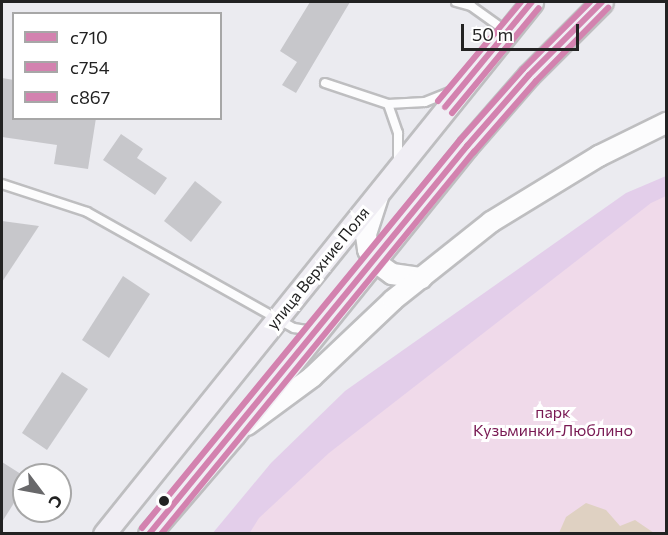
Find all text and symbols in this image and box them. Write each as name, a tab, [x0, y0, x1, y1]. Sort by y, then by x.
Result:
legend	[12, 12, 222, 120]
scale bar	[464, 12, 582, 50]
text: 50 m	[472, 23, 513, 45]
text: с710	[70, 26, 108, 48]
text: с754	[70, 56, 110, 78]
text: с867	[70, 86, 110, 108]
street label: улица Верхние Поля	[263, 203, 373, 333]
park label: парк Кузьминки-Люблино	[473, 402, 633, 440]
north arrow	[12, 463, 72, 523]
text: С	[45, 492, 67, 511]
unlabelled marker	[158, 495, 170, 507]

